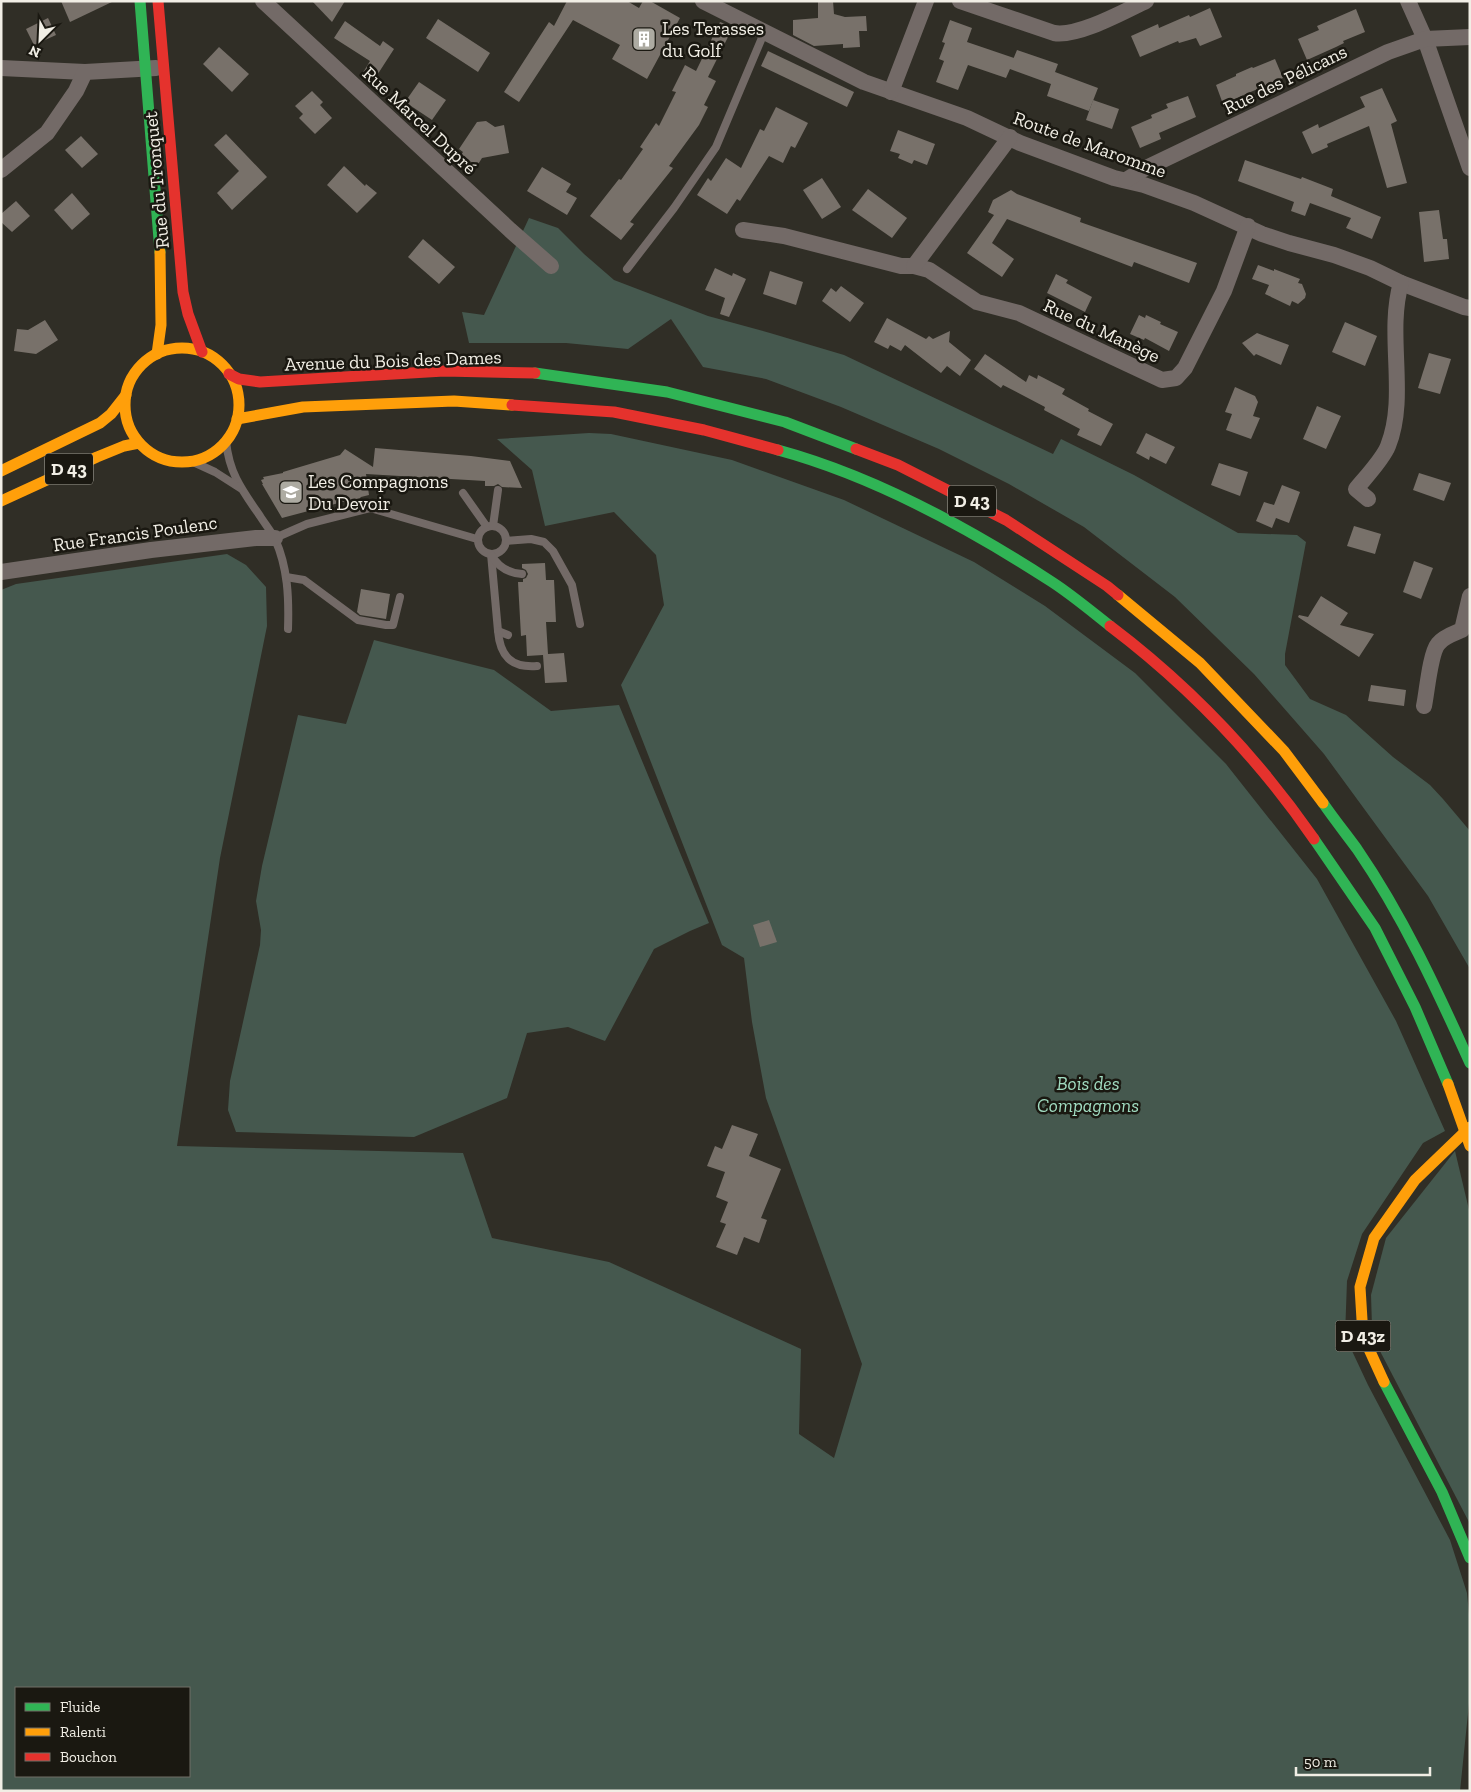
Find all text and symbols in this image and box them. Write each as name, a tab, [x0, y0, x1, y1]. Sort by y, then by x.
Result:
north arrow	[15, 15, 65, 65]
place label: Les Terasses du Golf	[662, 17, 764, 62]
building icon: Les Terasses du Golf	[631, 26, 657, 52]
street label: Rue des Pélicans	[1220, 40, 1351, 119]
text: N	[26, 41, 43, 61]
street label: Rue Marcel Dupré	[358, 62, 482, 179]
street label: Route de Maromme	[1010, 106, 1169, 183]
street label: Rue du Tronquet	[139, 110, 174, 249]
street label: Rue du Manège	[1040, 293, 1164, 368]
street label: Avenue du Bois des Dames	[284, 345, 502, 376]
road number: D 43	[45, 454, 93, 484]
place label: Les Compagnons Du Devoir	[308, 470, 448, 515]
school or university icon: Les Compagnons Du Devoir	[278, 479, 304, 505]
road number: D 43	[948, 486, 996, 516]
street label: Rue Francis Poulenc	[51, 511, 219, 556]
park label: Bois des Compagnons	[1037, 1072, 1139, 1117]
road number: D 43z	[1336, 1320, 1390, 1352]
legend	[15, 1687, 190, 1777]
text: Fluide	[60, 1698, 100, 1716]
text: Ralenti	[60, 1723, 106, 1741]
scale bar	[1296, 1744, 1430, 1776]
text: Bouchon	[60, 1748, 117, 1766]
text: 50 m	[1304, 1753, 1337, 1771]

